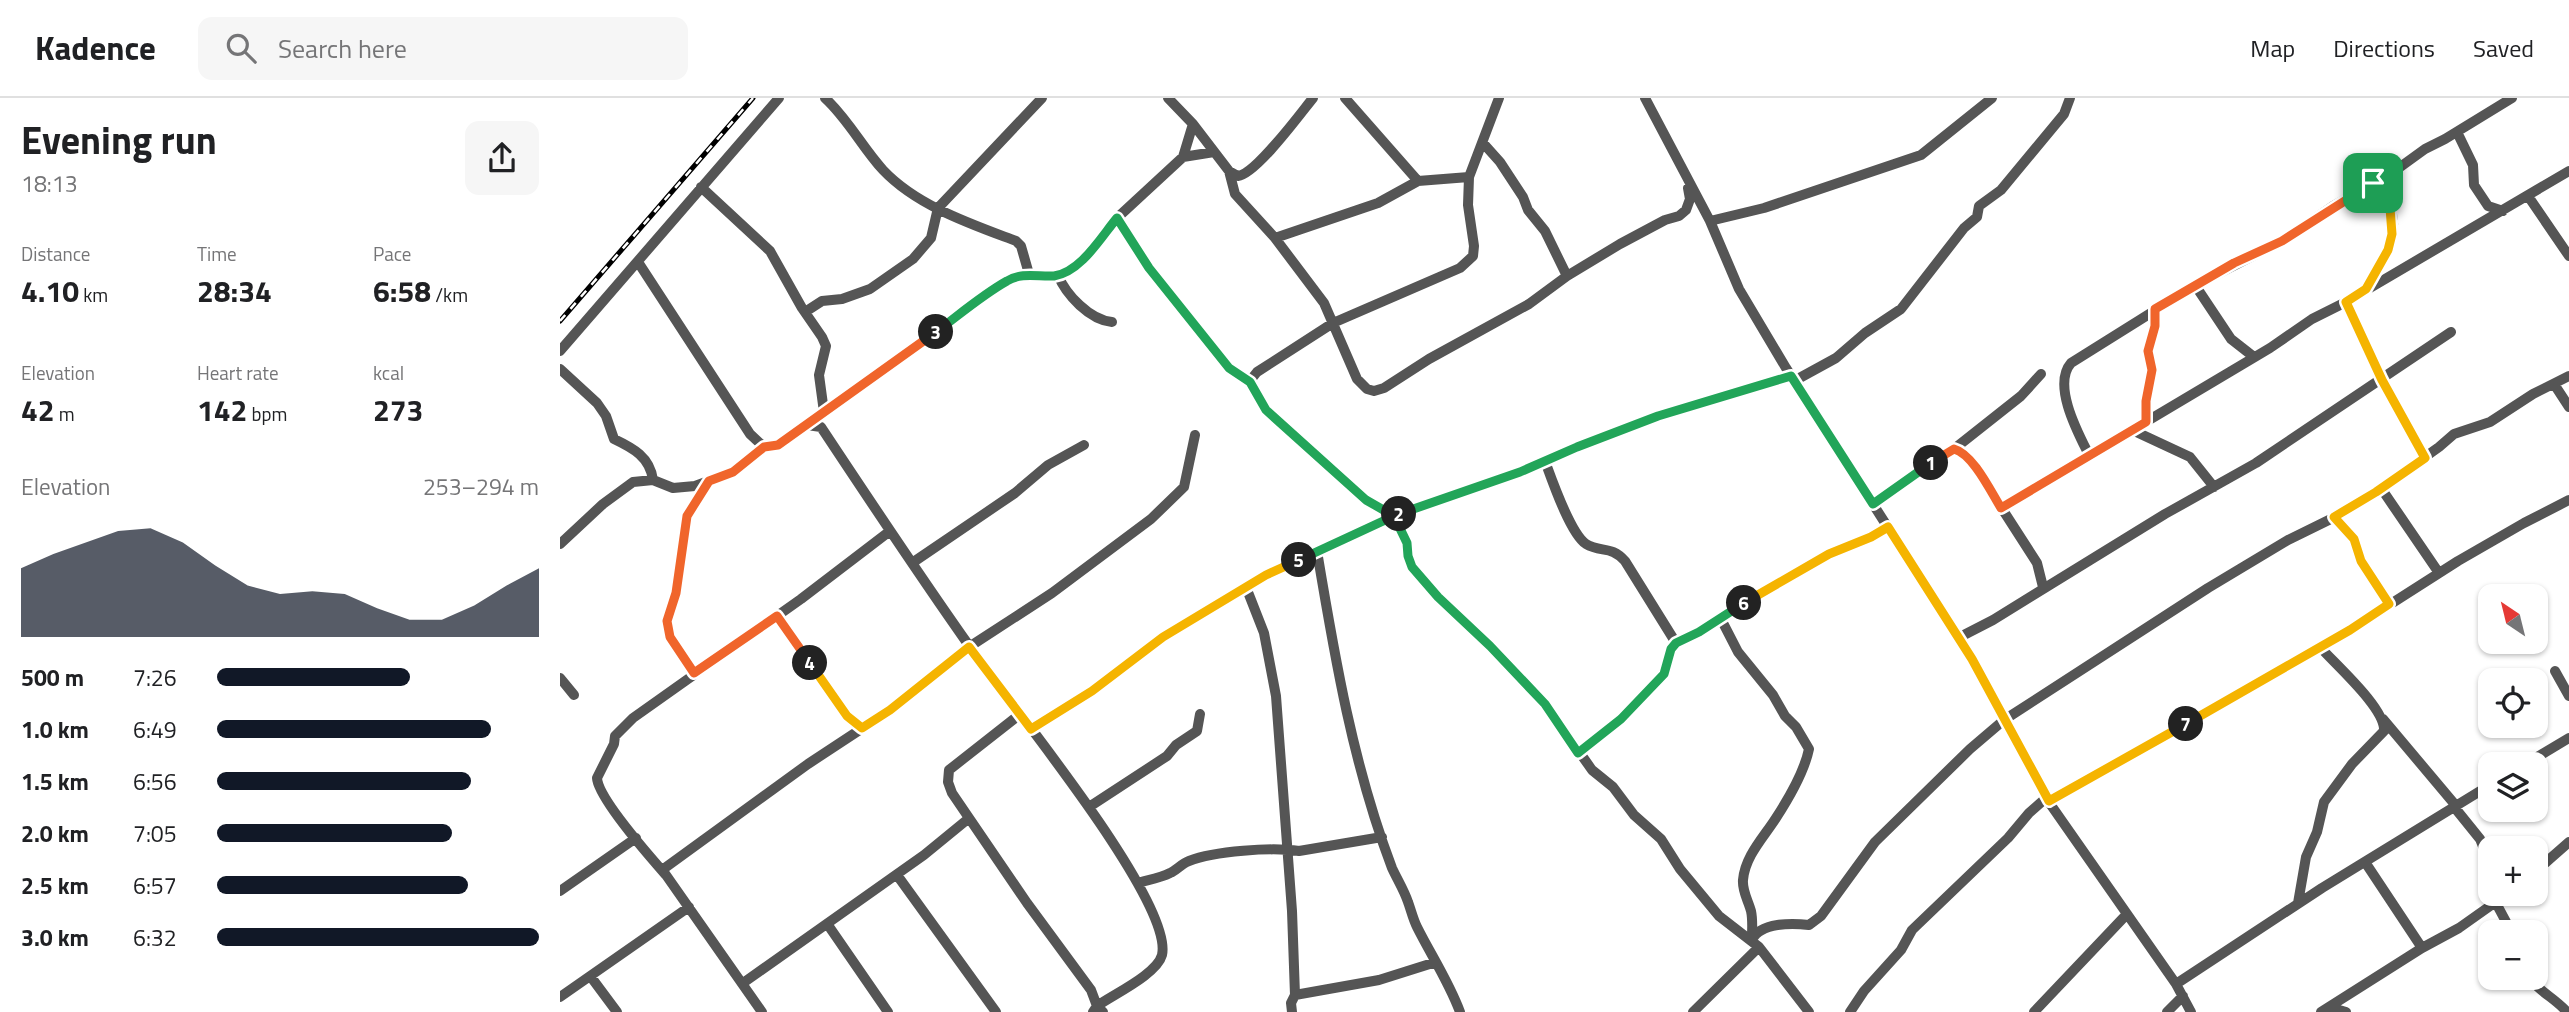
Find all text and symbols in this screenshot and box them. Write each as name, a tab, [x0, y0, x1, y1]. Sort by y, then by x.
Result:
search box	[198, 17, 688, 80]
text: Kadence	[35, 23, 156, 73]
icon: search	[222, 29, 260, 67]
text: Search here	[278, 29, 407, 68]
text: Map	[2250, 30, 2295, 66]
text: Directions	[2333, 30, 2435, 66]
text: Saved	[2473, 30, 2534, 66]
text: Evening run	[21, 111, 217, 169]
button: share	[465, 121, 539, 195]
pin	[2343, 153, 2403, 213]
icon: arrive	[2354, 164, 2392, 202]
text: 18:13	[21, 166, 78, 201]
text: Distance	[21, 239, 90, 268]
text: Time	[197, 239, 237, 268]
text: Pace	[373, 239, 411, 268]
text: 4.10	[21, 268, 79, 314]
text: 28:34	[197, 268, 272, 314]
text: 6:58	[373, 268, 431, 314]
text: km	[79, 280, 108, 309]
text: /km	[431, 280, 468, 309]
pin: 3	[918, 314, 954, 350]
text: 3	[930, 317, 941, 346]
text: Elevation	[21, 358, 95, 387]
text: Heart rate	[197, 358, 279, 387]
text: kcal	[373, 358, 404, 387]
text: 42	[21, 387, 55, 433]
text: 142	[197, 387, 247, 433]
text: 273	[373, 387, 423, 433]
text: m	[55, 399, 75, 428]
text: bpm	[247, 399, 287, 428]
pin: 1	[1914, 446, 1948, 480]
text: 1	[1925, 448, 1936, 477]
text: Elevation	[21, 469, 110, 504]
text: 253–294 m	[423, 469, 539, 504]
pin: 2	[1382, 496, 1416, 532]
text: 2	[1393, 499, 1404, 528]
pin: 5	[1282, 542, 1316, 578]
text: 5	[1293, 545, 1304, 574]
north arrow	[2478, 584, 2548, 654]
map controls	[2478, 584, 2548, 990]
pin: 6	[1726, 586, 1762, 620]
text: 6	[1738, 588, 1749, 617]
pin: 4	[792, 646, 828, 680]
text: 4	[804, 648, 815, 677]
text: 500 m	[21, 660, 84, 695]
text: 7:26	[133, 660, 177, 695]
button: locate	[2478, 668, 2548, 738]
pin: 7	[2168, 706, 2204, 742]
text: 7	[2180, 709, 2191, 738]
text: 1.0 km	[21, 712, 89, 747]
text: 6:49	[133, 712, 177, 747]
button: layers	[2478, 752, 2548, 822]
text: 1.5 km	[21, 764, 89, 799]
text: 6:56	[133, 764, 177, 799]
text: 2.0 km	[21, 816, 89, 851]
text: 7:05	[133, 816, 177, 851]
button: +	[2478, 836, 2548, 906]
text: 2.5 km	[21, 868, 89, 903]
text: 6:57	[133, 868, 177, 903]
text: 3.0 km	[21, 920, 89, 955]
text: 6:32	[133, 920, 177, 955]
button: −	[2478, 920, 2548, 990]

